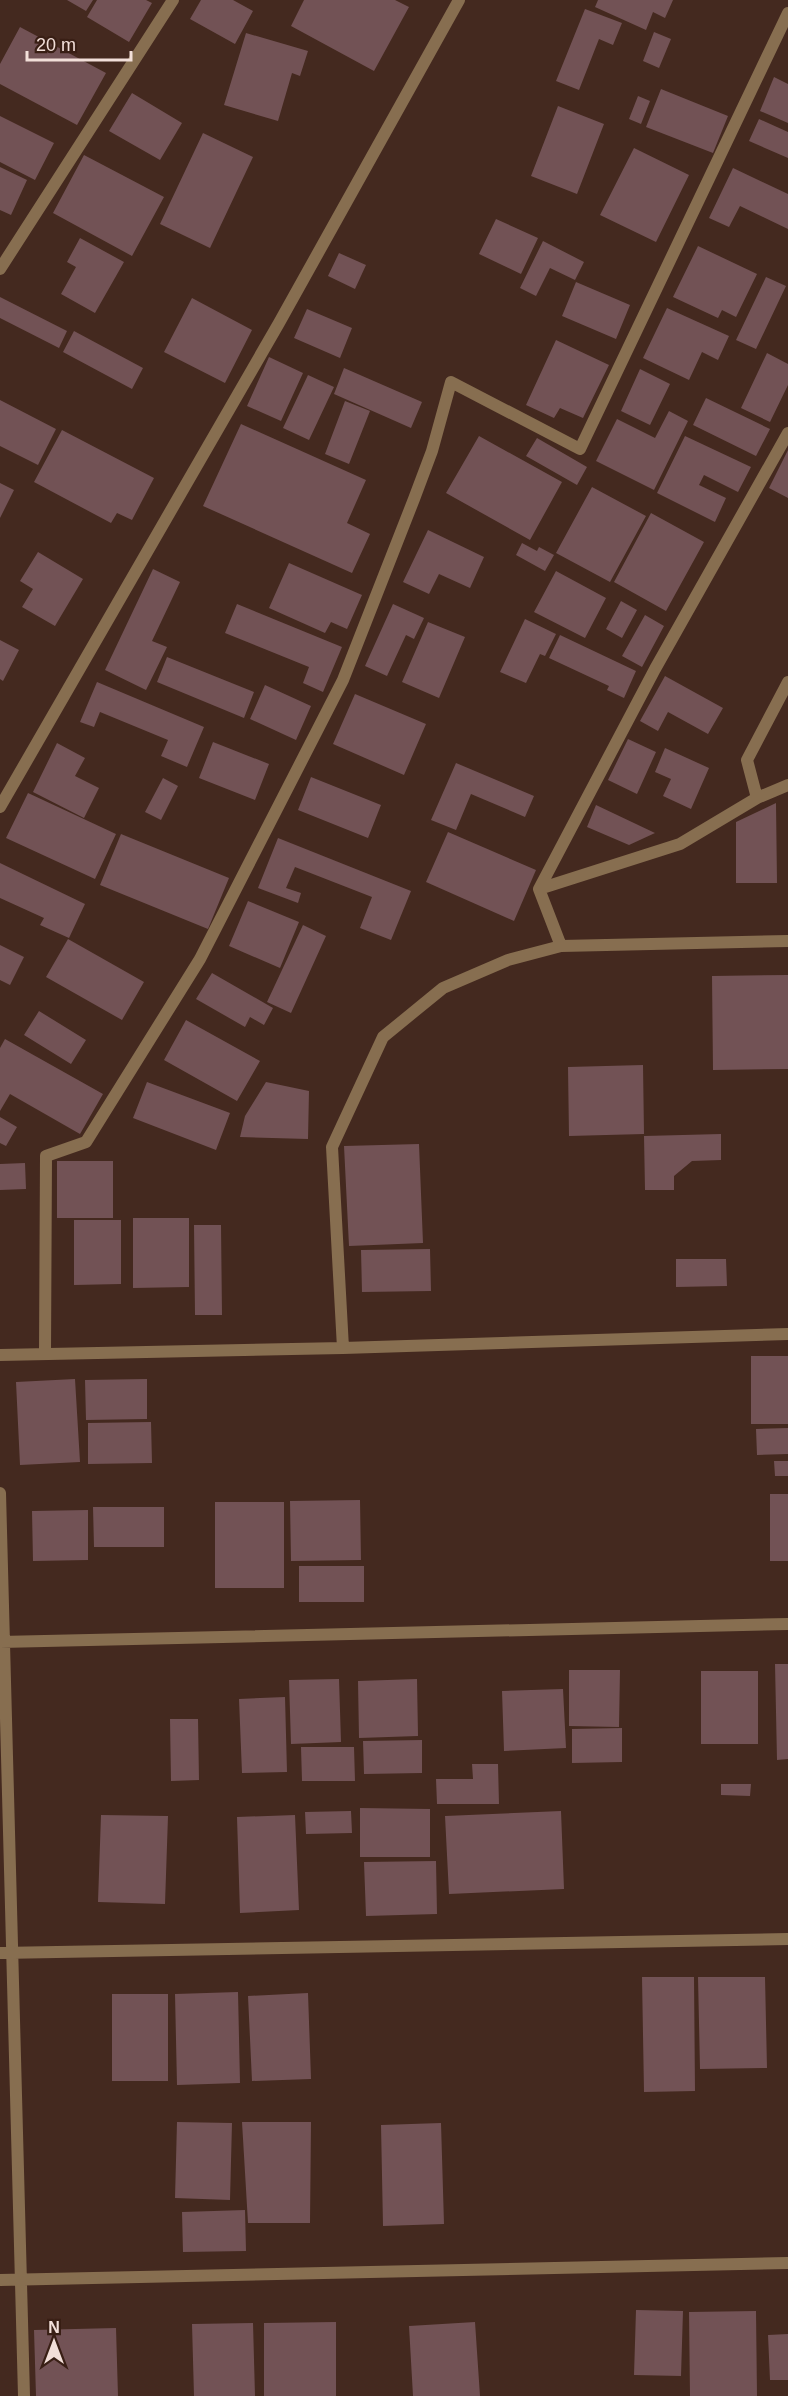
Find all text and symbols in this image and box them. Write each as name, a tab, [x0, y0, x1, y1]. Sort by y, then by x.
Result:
scale bar	[27, 24, 130, 62]
text: 20 m	[36, 35, 76, 55]
north arrow	[24, 2312, 84, 2372]
text: N	[48, 2319, 60, 2336]

